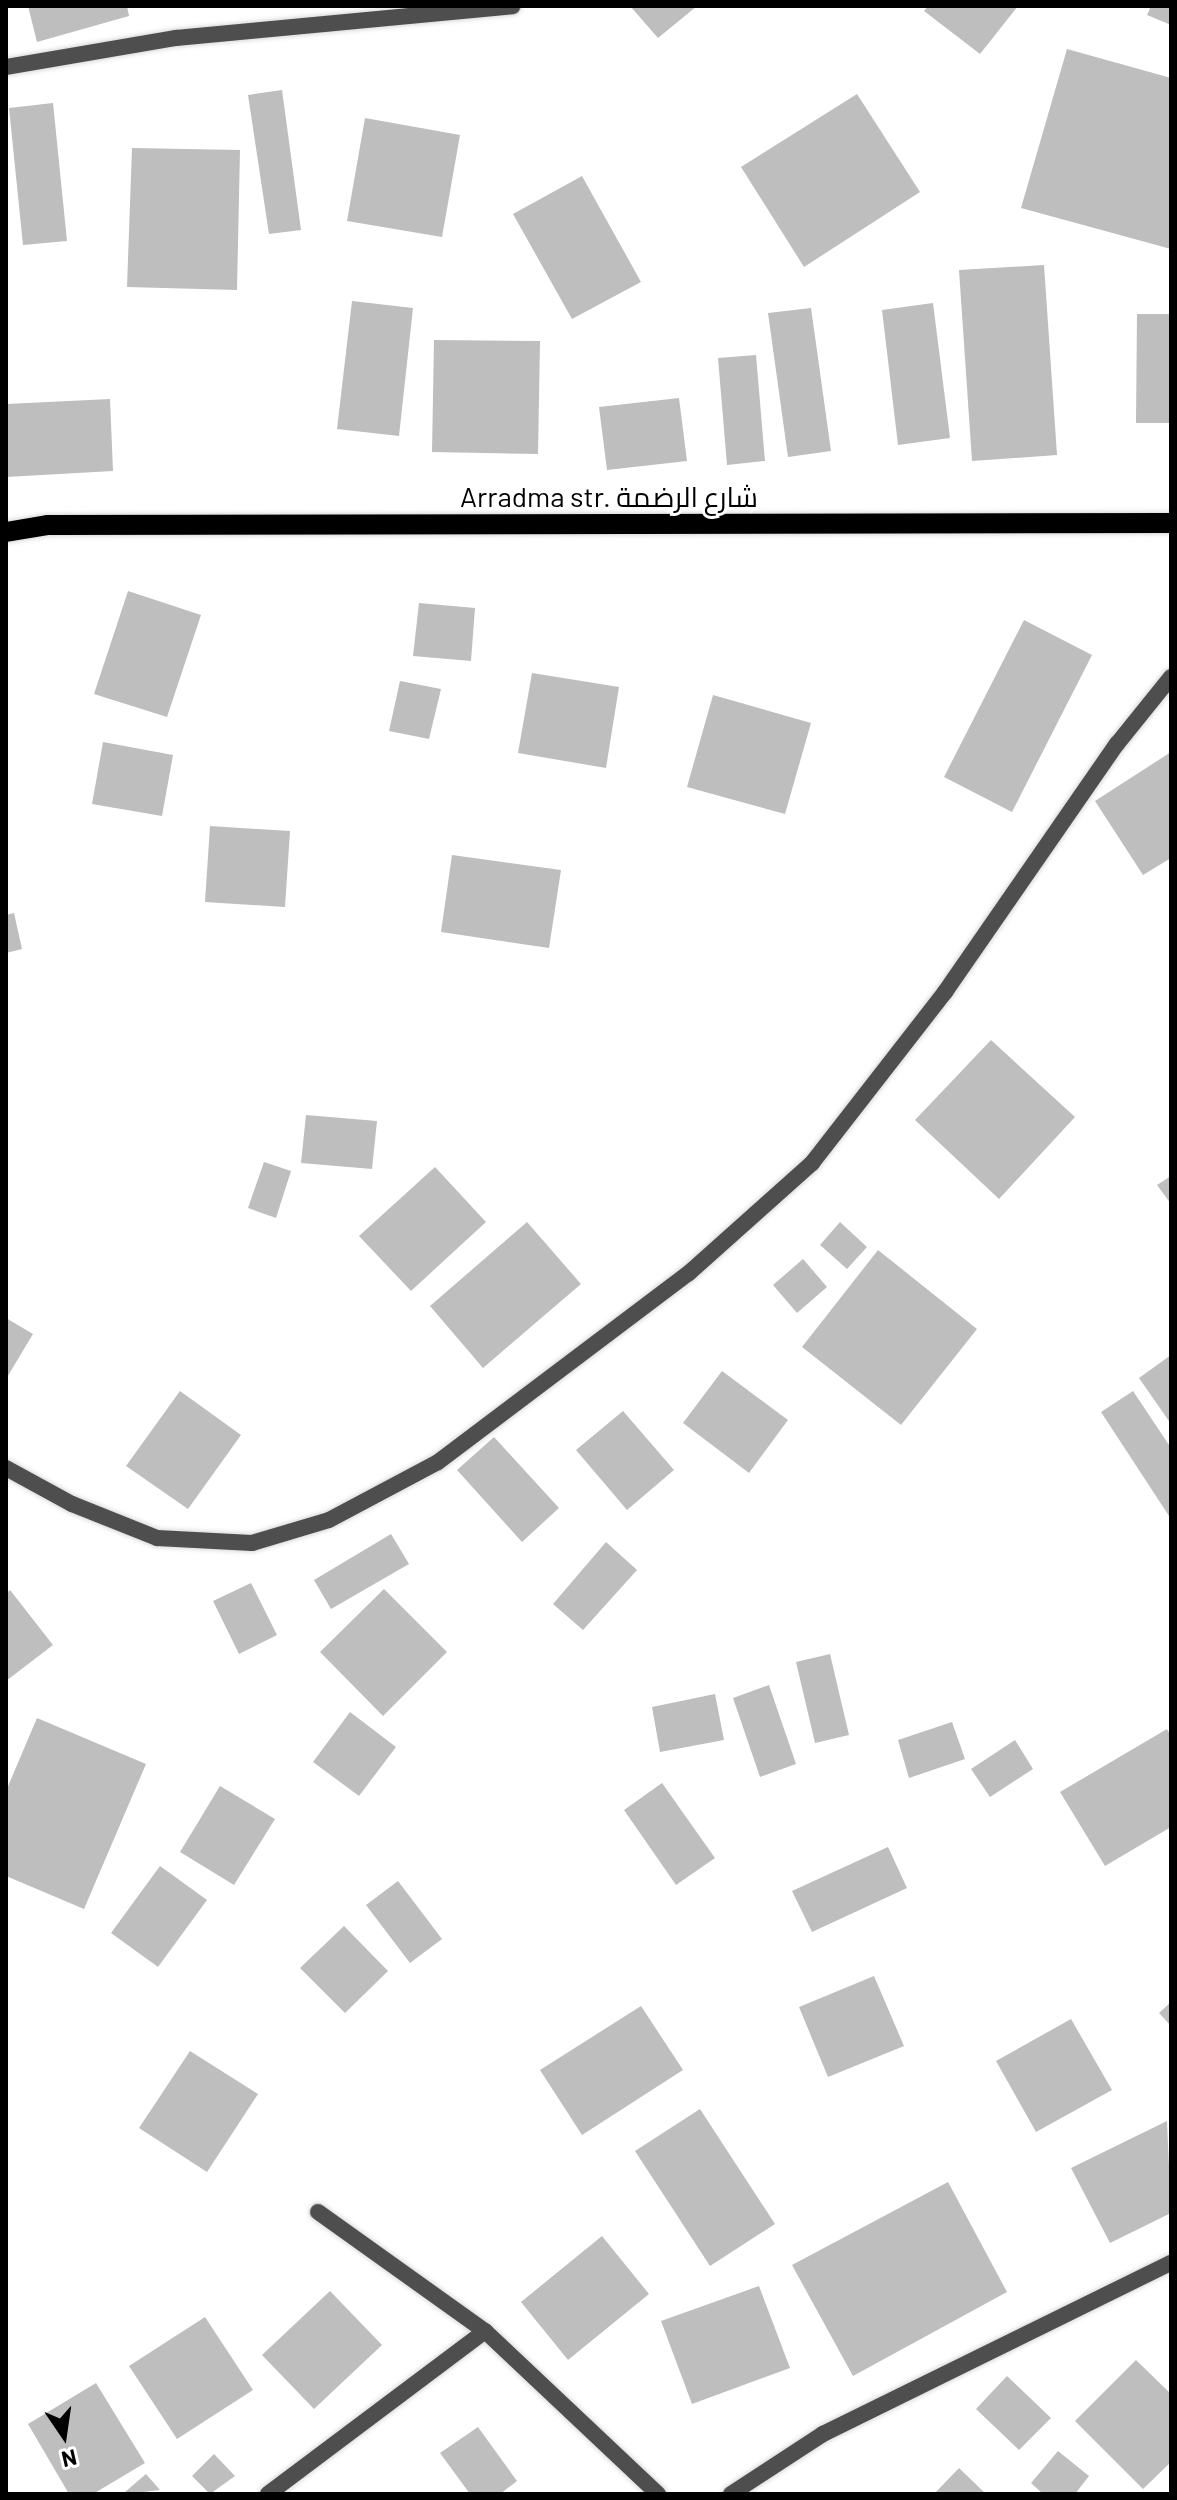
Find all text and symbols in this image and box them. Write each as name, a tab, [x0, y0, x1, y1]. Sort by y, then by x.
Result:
street label: Arradma str. شارع الرضمة	[460, 479, 758, 513]
north arrow	[24, 2396, 104, 2476]
text: N	[59, 2445, 79, 2474]

